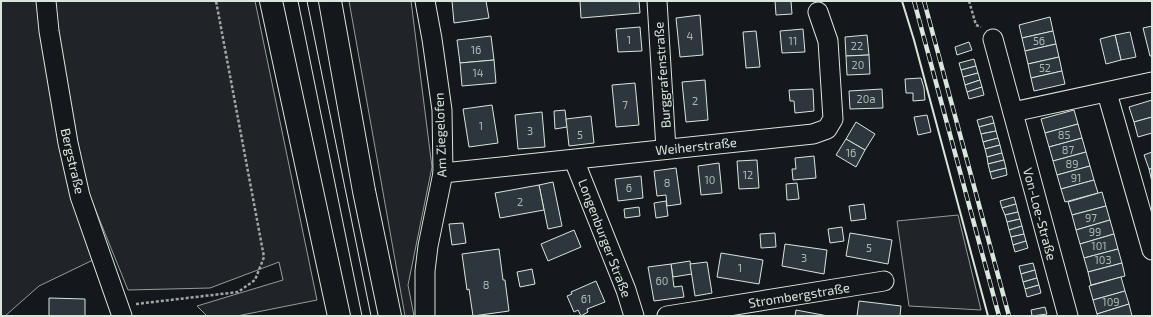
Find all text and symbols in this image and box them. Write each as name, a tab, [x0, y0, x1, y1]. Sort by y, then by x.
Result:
street label: Burggrafenstraße	[650, 21, 674, 129]
house number: 4	[687, 29, 694, 42]
house number: 1	[627, 33, 631, 46]
house number: 11	[789, 34, 797, 47]
house number: 56	[1033, 34, 1045, 47]
house number: 22	[851, 39, 863, 52]
house number: 16	[471, 43, 481, 56]
house number: 20	[852, 58, 864, 71]
house number: 52	[1039, 61, 1051, 74]
house number: 14	[472, 66, 484, 79]
street label: Am Ziegelofen	[431, 92, 449, 178]
house number: 20a	[857, 92, 875, 105]
house number: 2	[692, 94, 698, 107]
house number: 7	[622, 98, 628, 111]
house number: 1	[479, 119, 483, 132]
house number: 3	[527, 124, 533, 137]
street label: Bergstraße	[58, 126, 88, 196]
house number: 5	[577, 128, 583, 141]
house number: 85	[1058, 128, 1070, 141]
street label: Weiherstraße	[655, 134, 737, 158]
house number: 87	[1062, 143, 1075, 156]
house number: 16	[846, 146, 856, 159]
house number: 89	[1066, 157, 1078, 170]
street label: Von-Loe-Straße	[1020, 166, 1060, 262]
house number: 12	[743, 168, 753, 181]
house number: 91	[1071, 171, 1081, 184]
house number: 10	[704, 173, 716, 186]
street label: Longenburger Straße	[575, 176, 635, 300]
house number: 8	[664, 176, 670, 189]
house number: 6	[626, 181, 632, 194]
house number: 2	[517, 195, 523, 208]
house number: 97	[1085, 211, 1097, 224]
house number: 99	[1089, 225, 1101, 238]
house number: 101	[1091, 239, 1107, 252]
house number: 5	[866, 241, 872, 254]
house number: 3	[801, 251, 807, 264]
house number: 103	[1094, 253, 1112, 266]
house number: 1	[738, 261, 742, 274]
house number: 60	[656, 274, 668, 287]
house number: 8	[483, 278, 489, 291]
street label: Strombergstraße	[747, 279, 851, 311]
house number: 61	[581, 292, 591, 305]
house number: 109	[1102, 295, 1120, 308]

